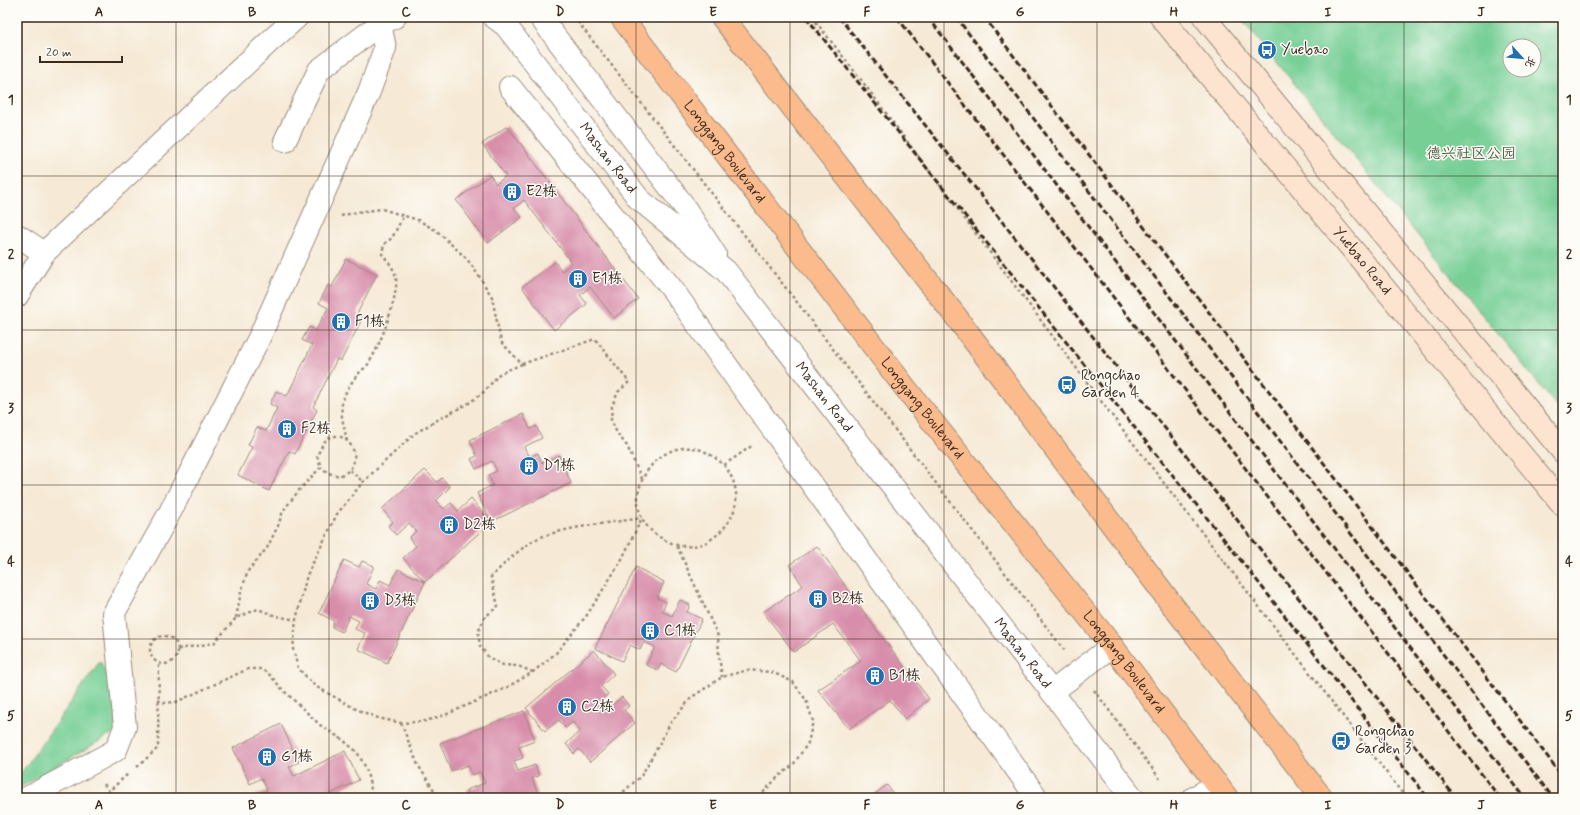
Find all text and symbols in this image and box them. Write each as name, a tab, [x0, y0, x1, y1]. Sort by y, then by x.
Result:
text: A	[95, 4, 103, 21]
text: B	[248, 4, 257, 21]
text: C	[401, 4, 411, 21]
text: D	[556, 4, 565, 21]
text: E	[709, 4, 717, 21]
text: F	[864, 4, 871, 21]
text: G	[1016, 4, 1025, 21]
text: H	[1170, 4, 1179, 21]
text: I	[1325, 4, 1332, 21]
text: J	[1477, 4, 1485, 21]
scale bar	[40, 38, 122, 64]
north arrow	[1502, 38, 1542, 78]
bus stop icon: Yuebao	[1256, 39, 1278, 61]
place label: Yuebao	[1281, 40, 1328, 60]
text: 20 m	[46, 45, 72, 61]
text: 北	[1521, 54, 1539, 70]
text: 1	[8, 92, 14, 109]
text: 1	[1566, 92, 1572, 109]
street label: Longgang Boulevard	[679, 96, 770, 207]
street label: Mashan Road	[574, 119, 641, 198]
park label: 德兴社区公园	[1426, 144, 1516, 164]
building icon: E2栋	[501, 181, 523, 203]
place label: E2栋	[526, 182, 557, 202]
street label: Yuebao Road	[1328, 223, 1396, 299]
text: 2	[8, 246, 15, 263]
text: 2	[1566, 246, 1573, 263]
building icon: E1栋	[567, 268, 589, 290]
place label: E1栋	[592, 269, 622, 289]
building icon: F1栋	[330, 311, 352, 333]
place label: F1栋	[355, 312, 385, 332]
street label: Longgang Boulevard	[876, 353, 969, 464]
street label: Mashan Road	[790, 358, 858, 437]
place label: Rongchao Garden 4	[1081, 366, 1140, 403]
bus stop icon: Rongchao Garden 4	[1056, 374, 1078, 396]
text: 3	[8, 400, 14, 417]
text: 3	[1566, 400, 1572, 417]
building icon: F2栋	[276, 418, 298, 440]
place label: F2栋	[301, 419, 331, 439]
building icon: D1栋	[518, 455, 540, 477]
place label: D1栋	[543, 456, 575, 476]
building icon: D2栋	[438, 514, 460, 536]
place label: D2栋	[463, 515, 496, 535]
text: 4	[7, 554, 15, 571]
text: 4	[1565, 554, 1573, 571]
building icon: B2栋	[807, 588, 829, 610]
place label: B2栋	[832, 589, 864, 609]
building icon: D3栋	[359, 590, 381, 612]
place label: D3栋	[384, 591, 416, 611]
street label: Longgang Boulevard	[1078, 607, 1170, 718]
street label: Mashan Road	[988, 614, 1056, 693]
building icon: C1栋	[639, 620, 661, 642]
place label: C1栋	[664, 621, 696, 641]
building icon: B1栋	[864, 665, 886, 687]
place label: B1栋	[889, 666, 920, 686]
building icon: C2栋	[556, 696, 578, 718]
place label: C2栋	[581, 697, 614, 717]
text: 5	[7, 708, 15, 725]
text: 5	[1565, 708, 1573, 725]
place label: Rongchao Garden 3	[1355, 722, 1414, 759]
bus stop icon: Rongchao Garden 3	[1330, 730, 1352, 752]
building icon: G1栋	[256, 746, 278, 768]
place label: G1栋	[281, 747, 313, 767]
text: A	[95, 797, 103, 814]
text: B	[248, 797, 257, 814]
text: C	[401, 797, 411, 814]
text: D	[556, 797, 565, 814]
text: E	[709, 797, 717, 814]
text: F	[864, 797, 871, 814]
text: G	[1016, 797, 1025, 814]
text: H	[1170, 797, 1179, 814]
text: I	[1325, 797, 1332, 814]
text: J	[1477, 797, 1485, 814]

